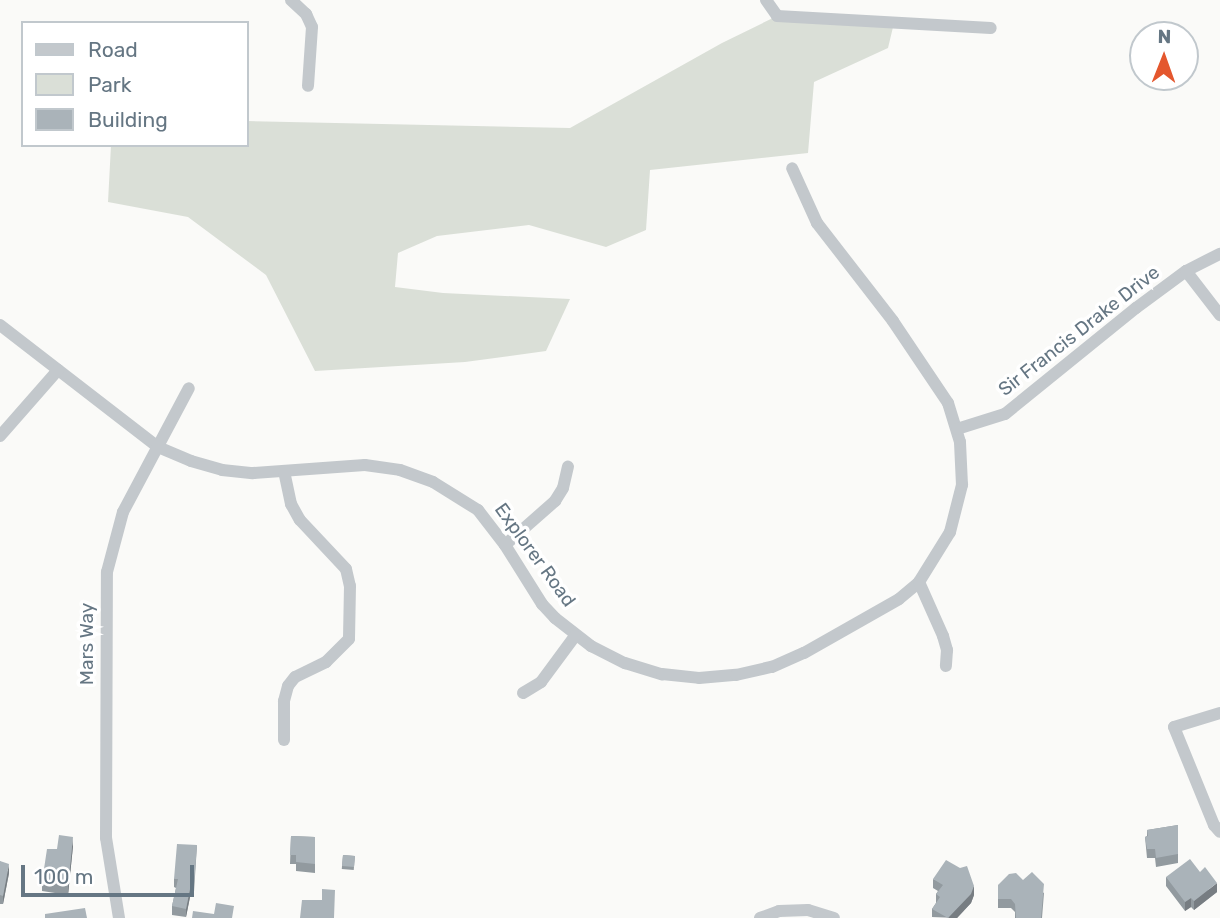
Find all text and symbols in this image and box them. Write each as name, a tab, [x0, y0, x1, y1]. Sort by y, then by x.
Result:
legend	[21, 21, 248, 147]
north arrow	[1129, 21, 1199, 91]
text: N	[1157, 25, 1171, 48]
text: Road	[88, 37, 138, 62]
text: Park	[88, 72, 132, 97]
text: Building	[88, 107, 168, 132]
street label: Sir Francis Drake Drive	[994, 261, 1164, 401]
street label: Explorer Road	[490, 498, 580, 612]
street label: Mars Way	[76, 603, 98, 685]
scale bar	[24, 852, 198, 896]
text: 100 m	[34, 864, 93, 889]

